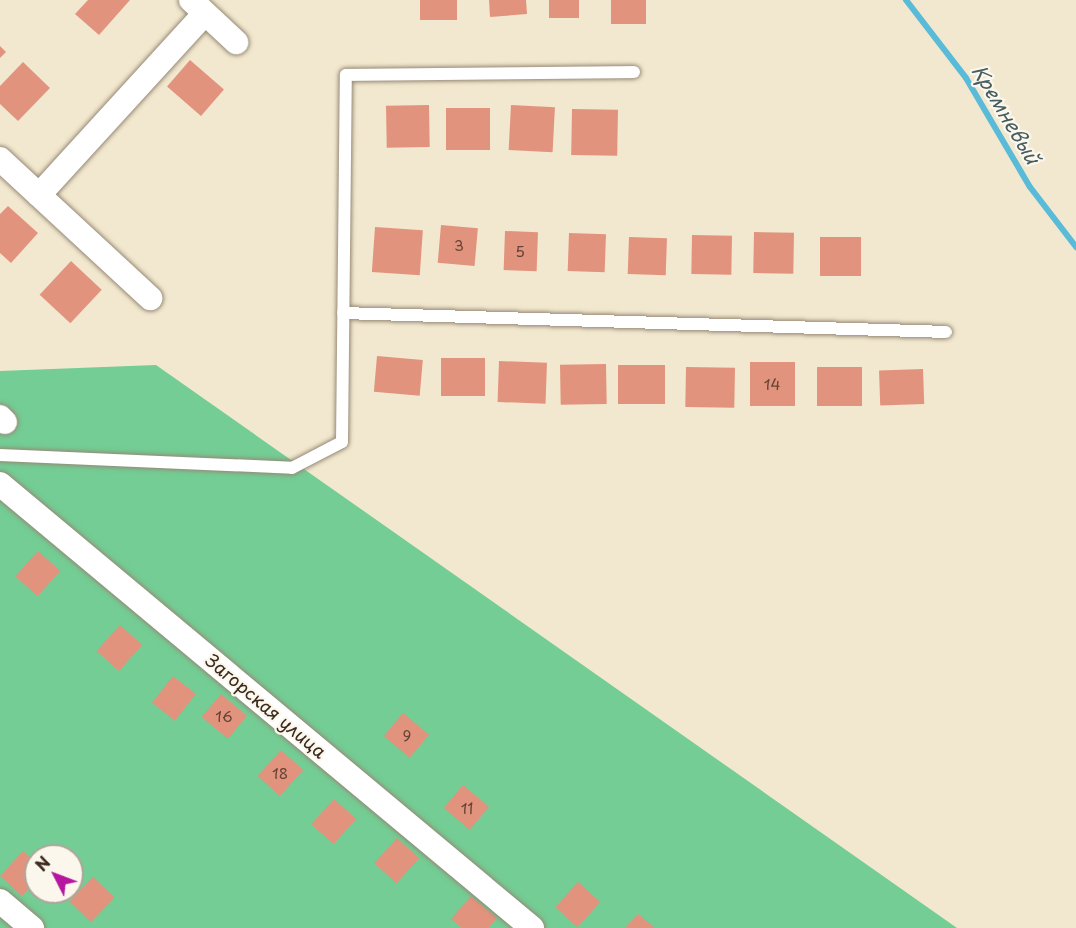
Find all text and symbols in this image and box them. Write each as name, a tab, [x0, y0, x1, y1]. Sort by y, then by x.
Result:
water label: Кремневый	[967, 60, 1045, 168]
house number: 3	[454, 236, 464, 254]
house number: 5	[515, 242, 525, 260]
house number: 14	[764, 375, 780, 393]
street label: Загорская улица	[201, 649, 331, 763]
house number: 16	[215, 707, 233, 725]
house number: 9	[403, 726, 411, 744]
house number: 18	[272, 764, 288, 782]
house number: 11	[461, 799, 473, 817]
north arrow	[24, 844, 84, 904]
text: N	[29, 851, 55, 876]

